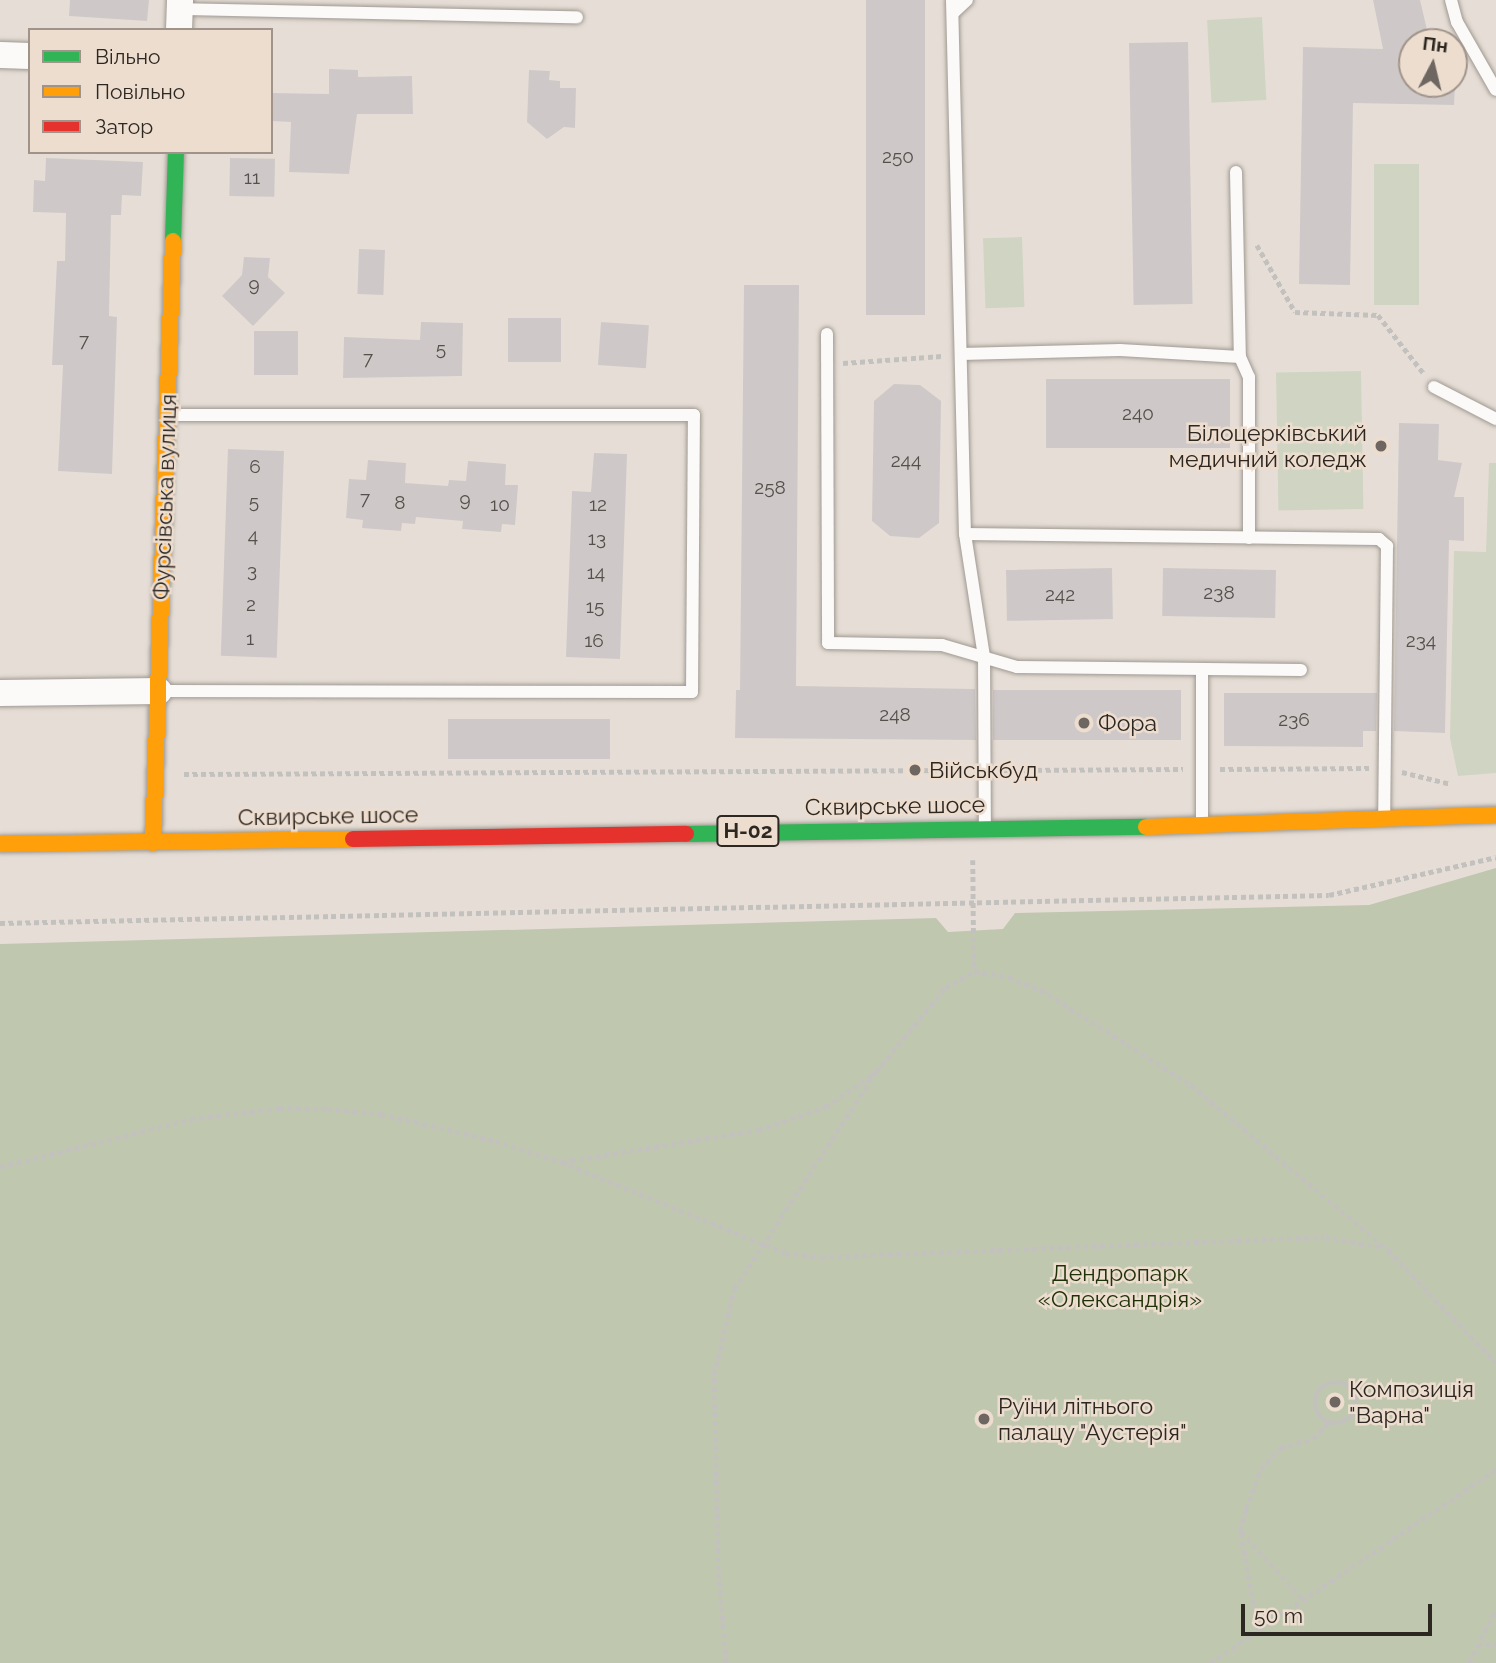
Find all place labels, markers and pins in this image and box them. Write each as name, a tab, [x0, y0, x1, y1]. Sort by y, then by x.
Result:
place label: Білоцерківський медичний коледж	[1169, 419, 1367, 473]
marker: Білоцерківський медичний коледж	[1373, 438, 1389, 454]
place label: Фора	[1098, 709, 1157, 737]
marker: Фора	[1076, 715, 1092, 731]
place label: Військбуд	[929, 756, 1038, 784]
marker: Військбуд	[907, 762, 923, 778]
place label: Композиція "Варна"	[1349, 1375, 1474, 1429]
place label: Руїни літнього палацу "Аустерія"	[998, 1392, 1188, 1446]
marker: Композиція "Варна"	[1327, 1394, 1343, 1410]
marker: Руїни літнього палацу "Аустерія"	[976, 1411, 992, 1427]

